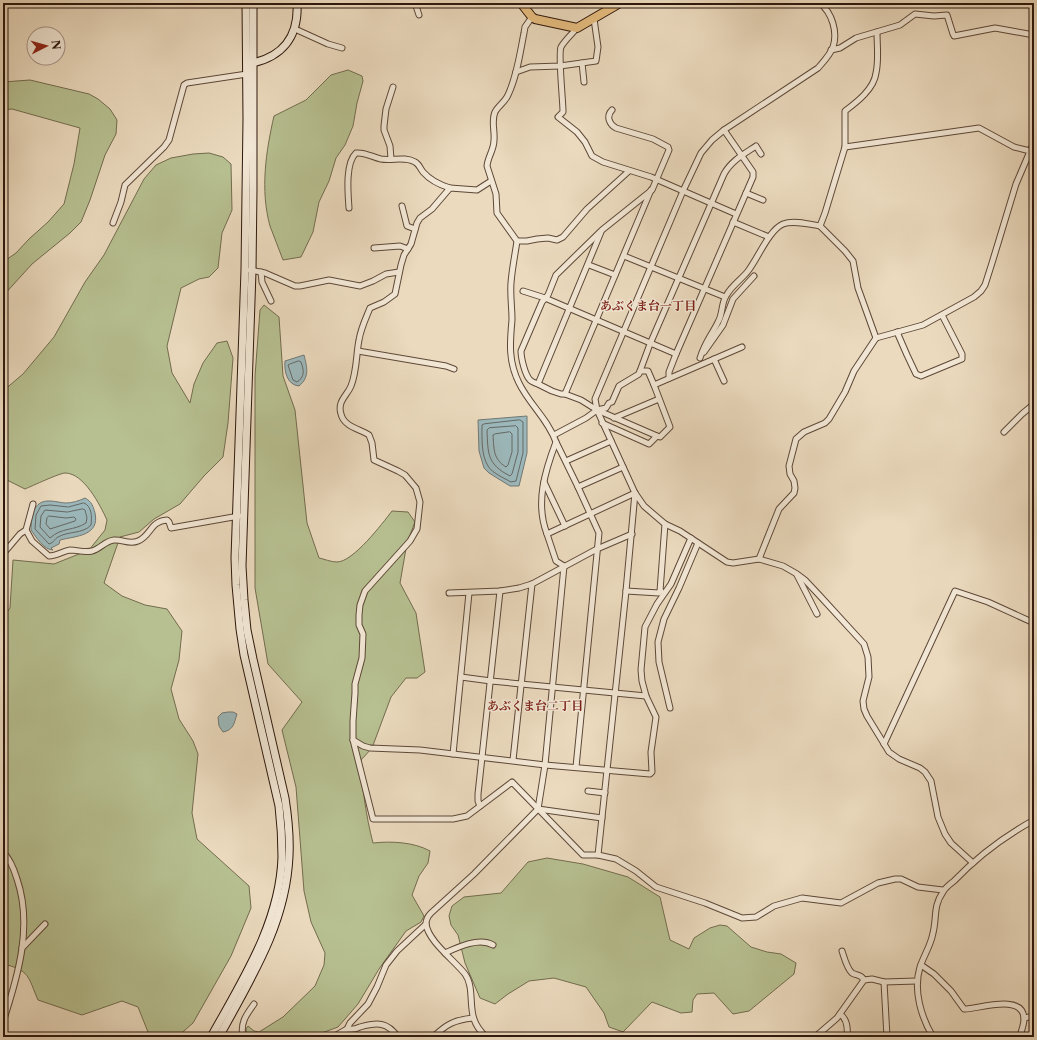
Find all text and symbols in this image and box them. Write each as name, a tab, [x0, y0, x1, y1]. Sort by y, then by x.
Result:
north arrow	[26, 26, 66, 66]
text: N	[48, 39, 63, 51]
district label: あぶくま台一丁目	[600, 298, 696, 313]
district label: あぶくま台二丁目	[487, 698, 583, 713]

